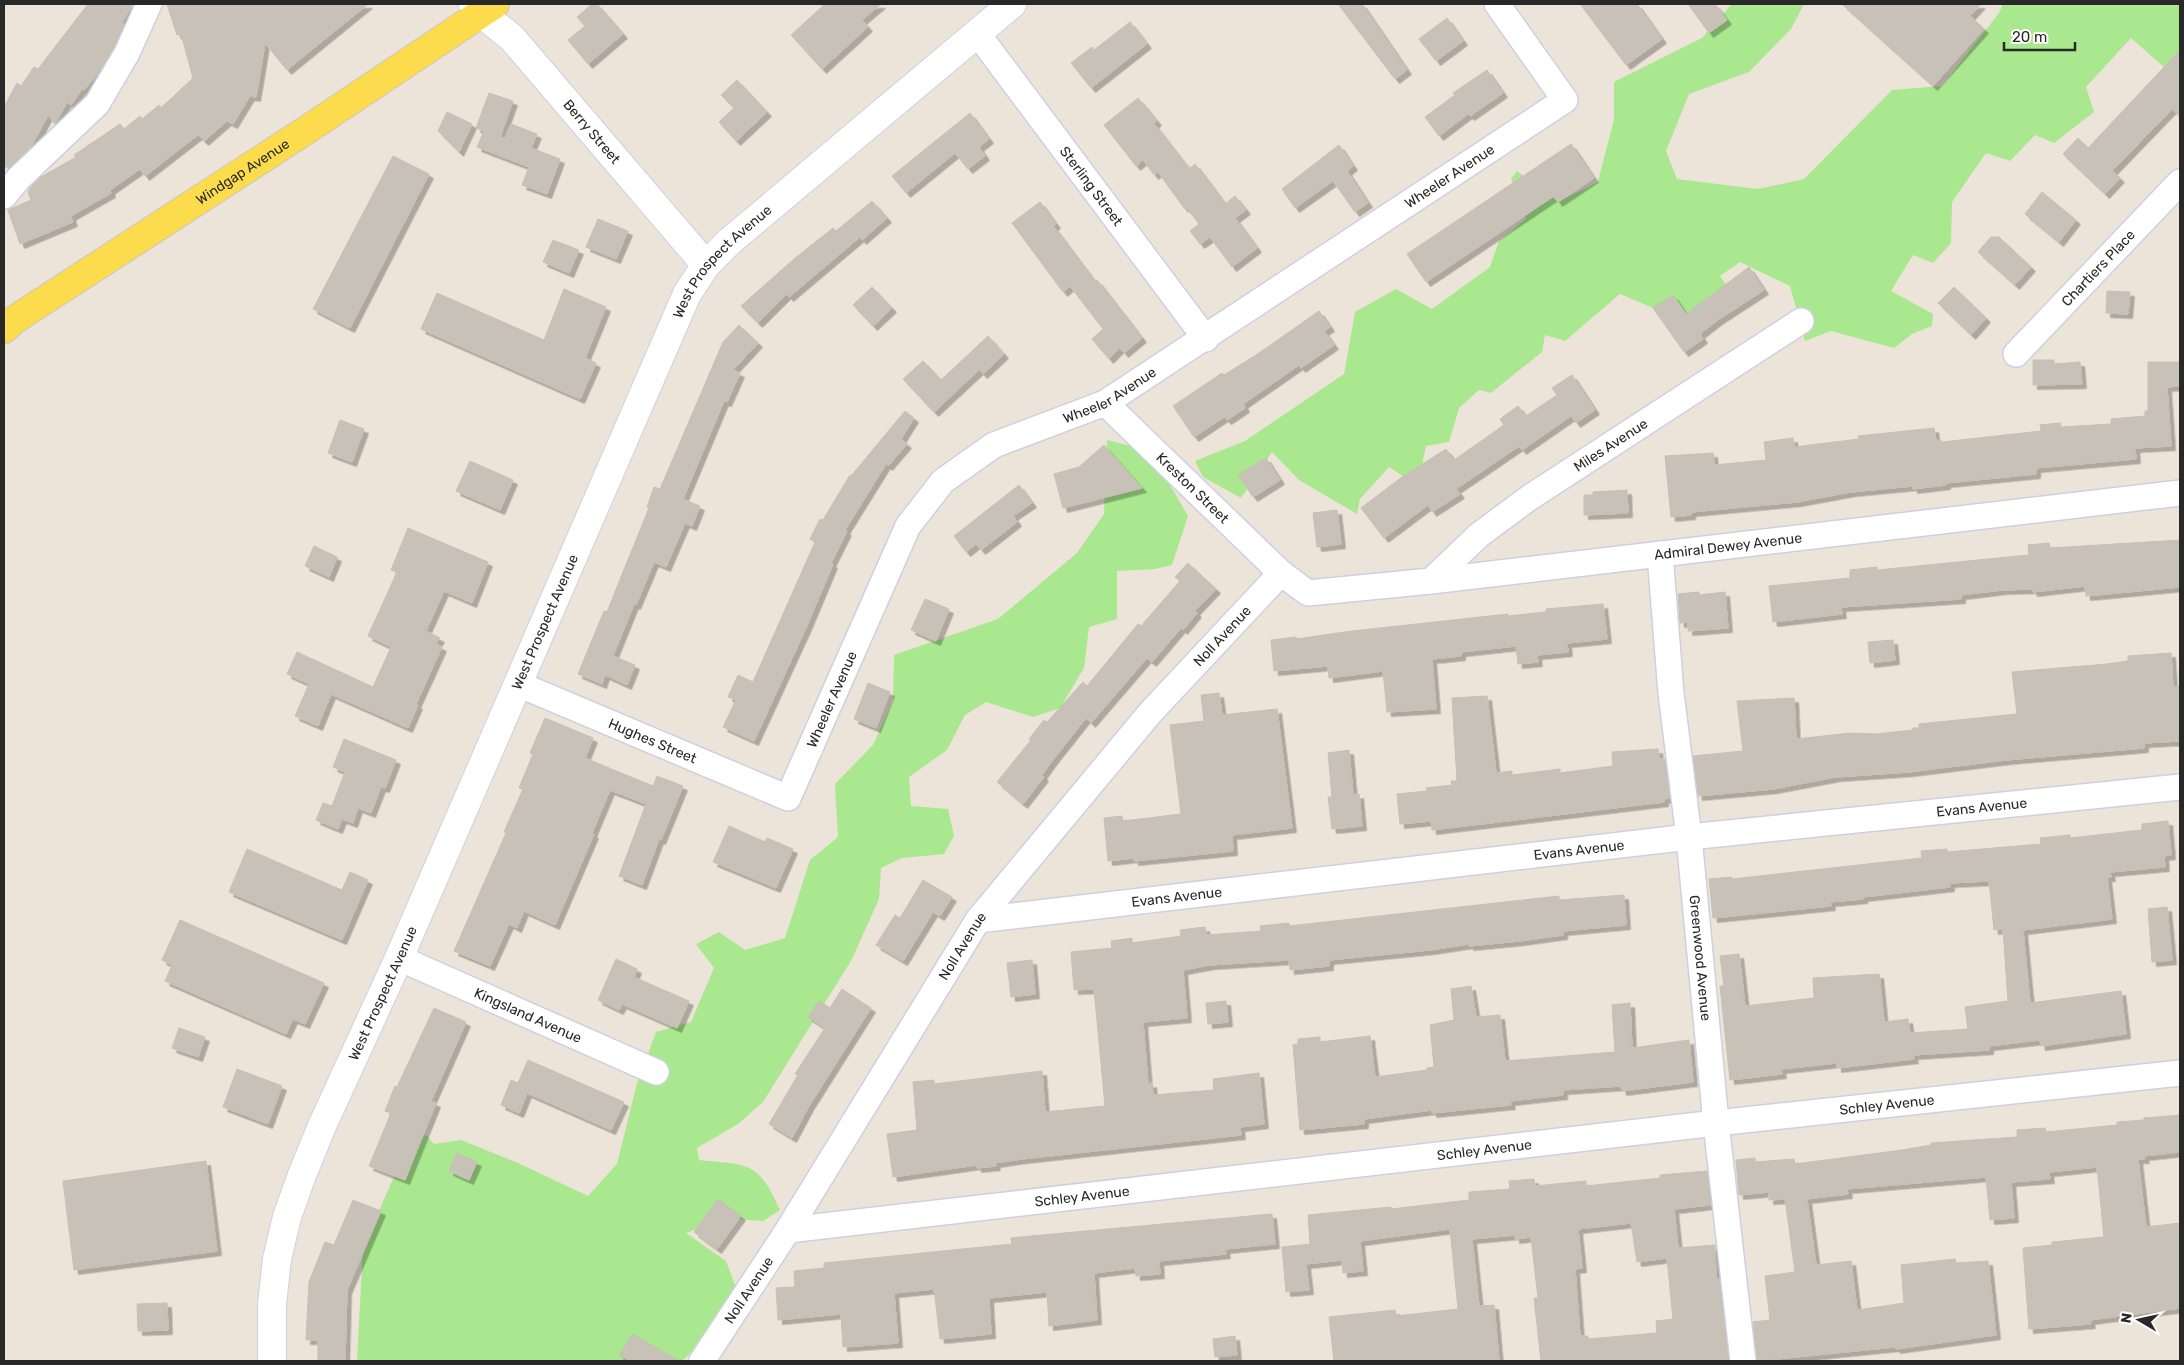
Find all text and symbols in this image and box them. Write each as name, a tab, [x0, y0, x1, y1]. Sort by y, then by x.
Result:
scale bar	[2004, 20, 2075, 52]
text: 20 m	[2012, 28, 2047, 46]
street label: Berry Street	[559, 96, 624, 168]
street label: Windgap Avenue	[193, 135, 293, 208]
street label: Wheeler Avenue	[1402, 141, 1498, 212]
street label: Sterling Street	[1056, 143, 1127, 230]
street label: West Prospect Avenue	[670, 202, 776, 321]
street label: Chartiers Place	[2058, 226, 2139, 310]
street label: Wheeler Avenue	[1061, 364, 1160, 427]
street label: Miles Avenue	[1571, 415, 1651, 476]
street label: Kreston Street	[1152, 449, 1233, 527]
street label: Admiral Dewey Avenue	[1653, 529, 1803, 564]
street label: West Prospect Avenue	[508, 552, 582, 692]
street label: Noll Avenue	[1190, 602, 1255, 670]
street label: Wheeler Avenue	[803, 648, 861, 750]
street label: Hughes Street	[606, 715, 700, 768]
street label: Evans Avenue	[1935, 795, 2028, 821]
street label: Evans Avenue	[1533, 837, 1625, 864]
street label: Evans Avenue	[1130, 884, 1223, 911]
street label: Greenwood Avenue	[1686, 894, 1714, 1022]
street label: Noll Avenue	[935, 909, 990, 983]
street label: West Prospect Avenue	[345, 923, 421, 1063]
street label: Kingsland Avenue	[471, 984, 584, 1047]
street label: Schley Avenue	[1839, 1092, 1935, 1119]
street label: Schley Avenue	[1436, 1136, 1533, 1164]
street label: Schley Avenue	[1034, 1183, 1131, 1211]
street label: Noll Avenue	[721, 1253, 777, 1327]
north arrow	[2114, 1295, 2164, 1345]
text: N	[2117, 1312, 2136, 1324]

